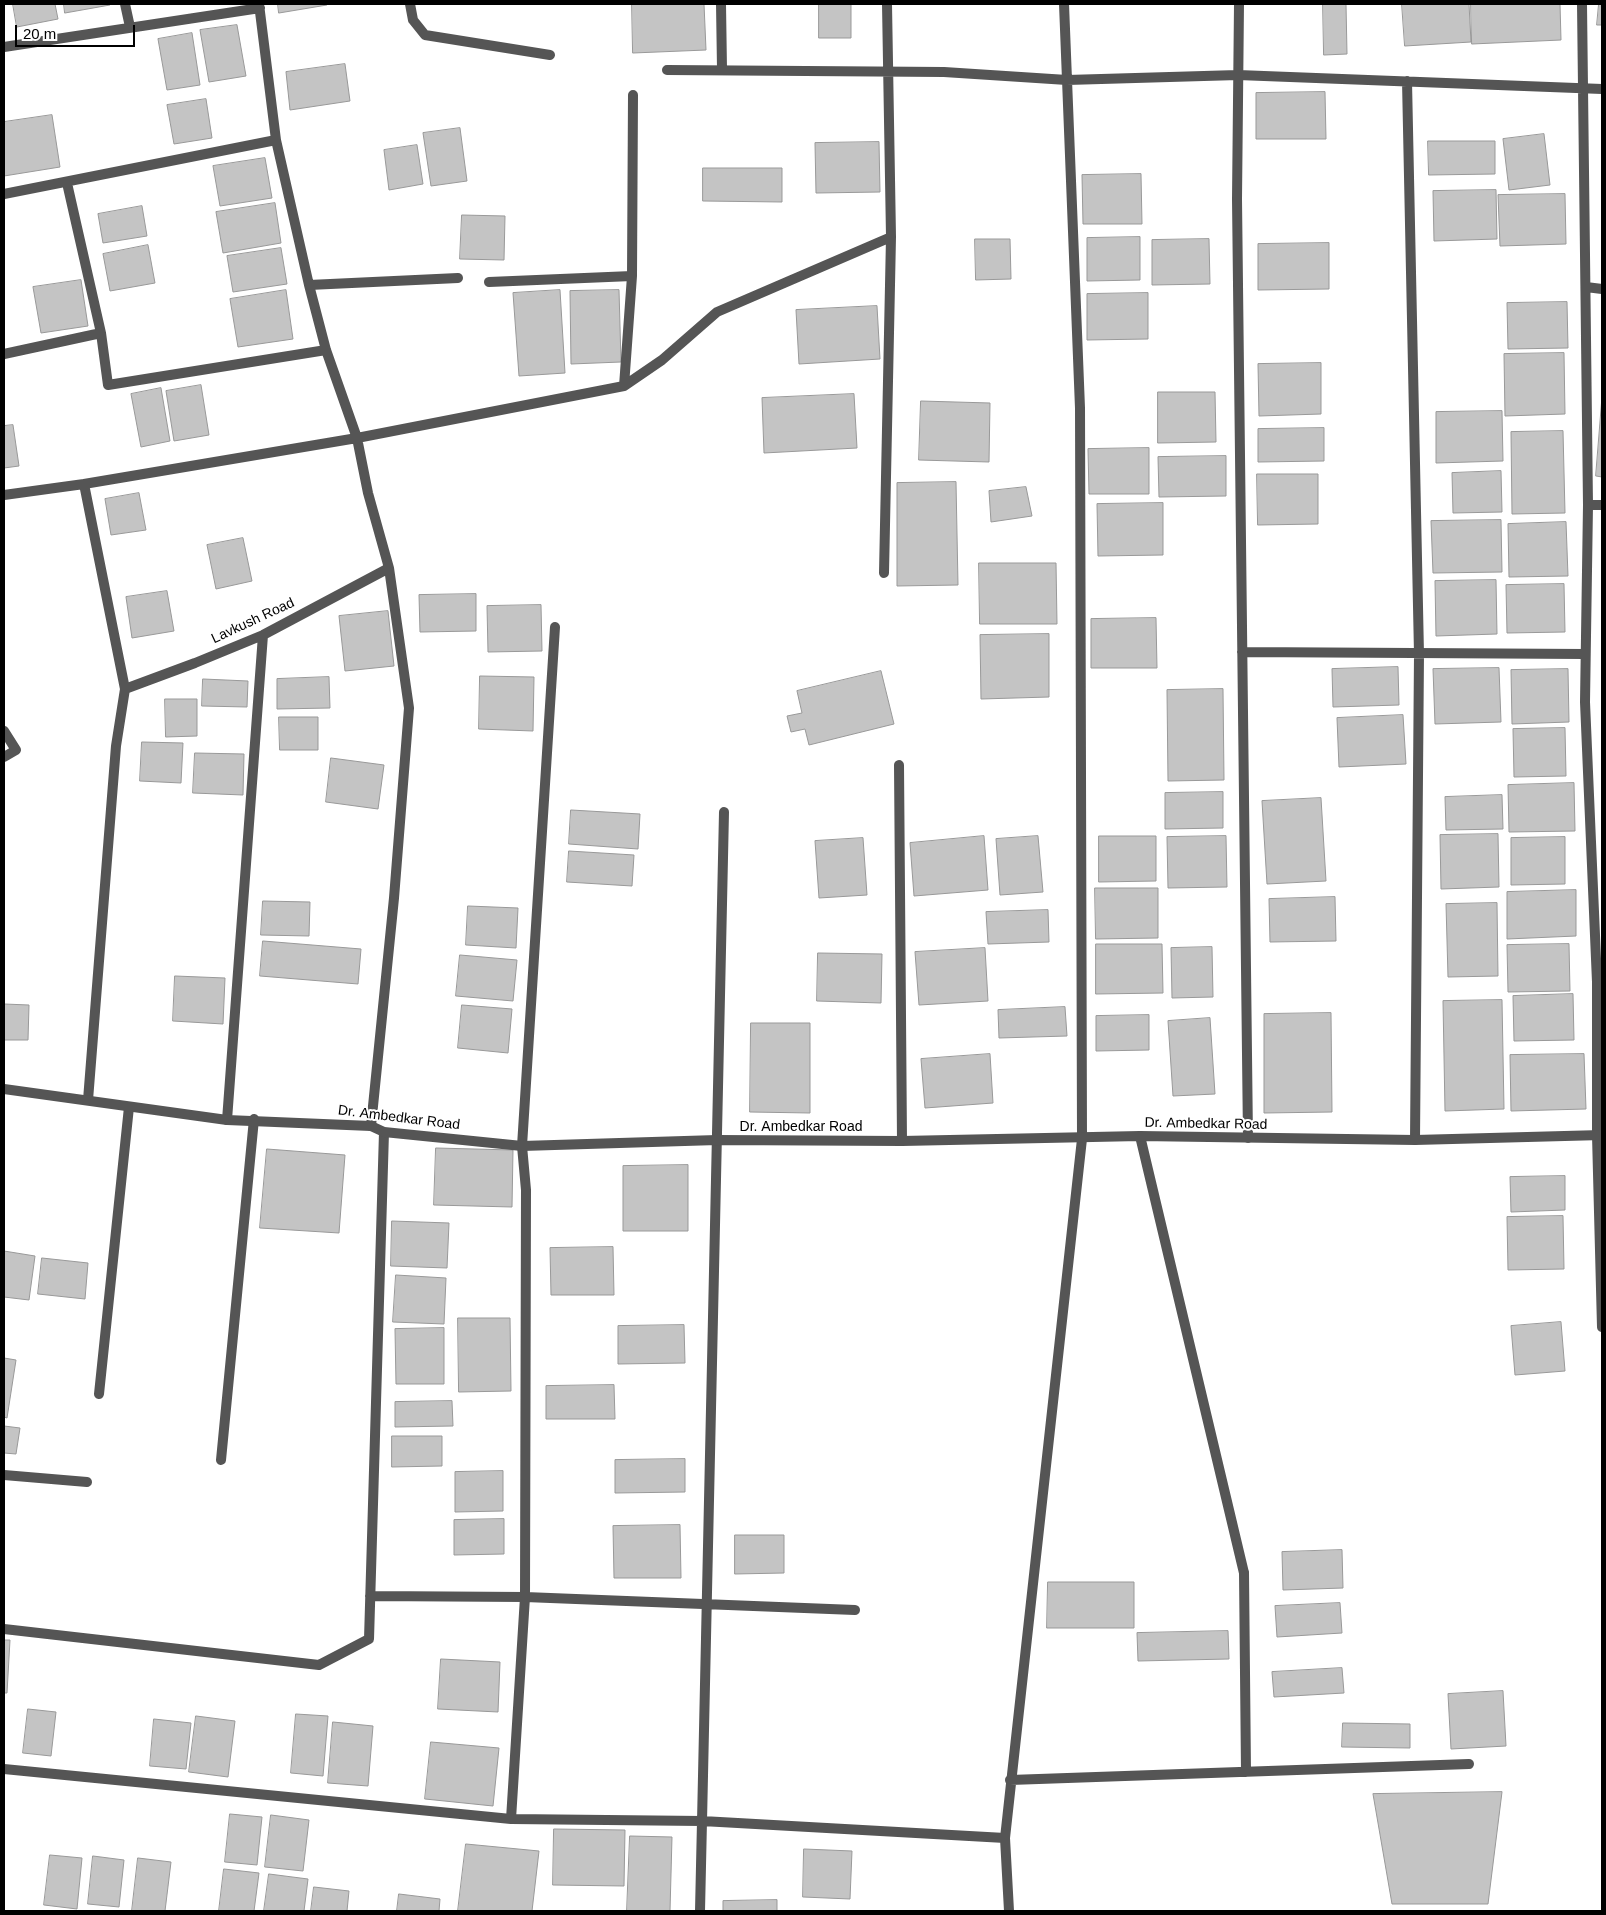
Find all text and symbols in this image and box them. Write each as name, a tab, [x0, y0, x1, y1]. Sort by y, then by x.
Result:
scale bar	[18, 15, 138, 47]
text: 20 m	[23, 25, 56, 42]
street label: Lavkush Road	[209, 594, 297, 648]
street label: Dr. Ambedkar Road	[337, 1102, 461, 1134]
street label: Dr. Ambedkar Road	[1144, 1115, 1268, 1133]
street label: Dr. Ambedkar Road	[740, 1119, 862, 1135]

